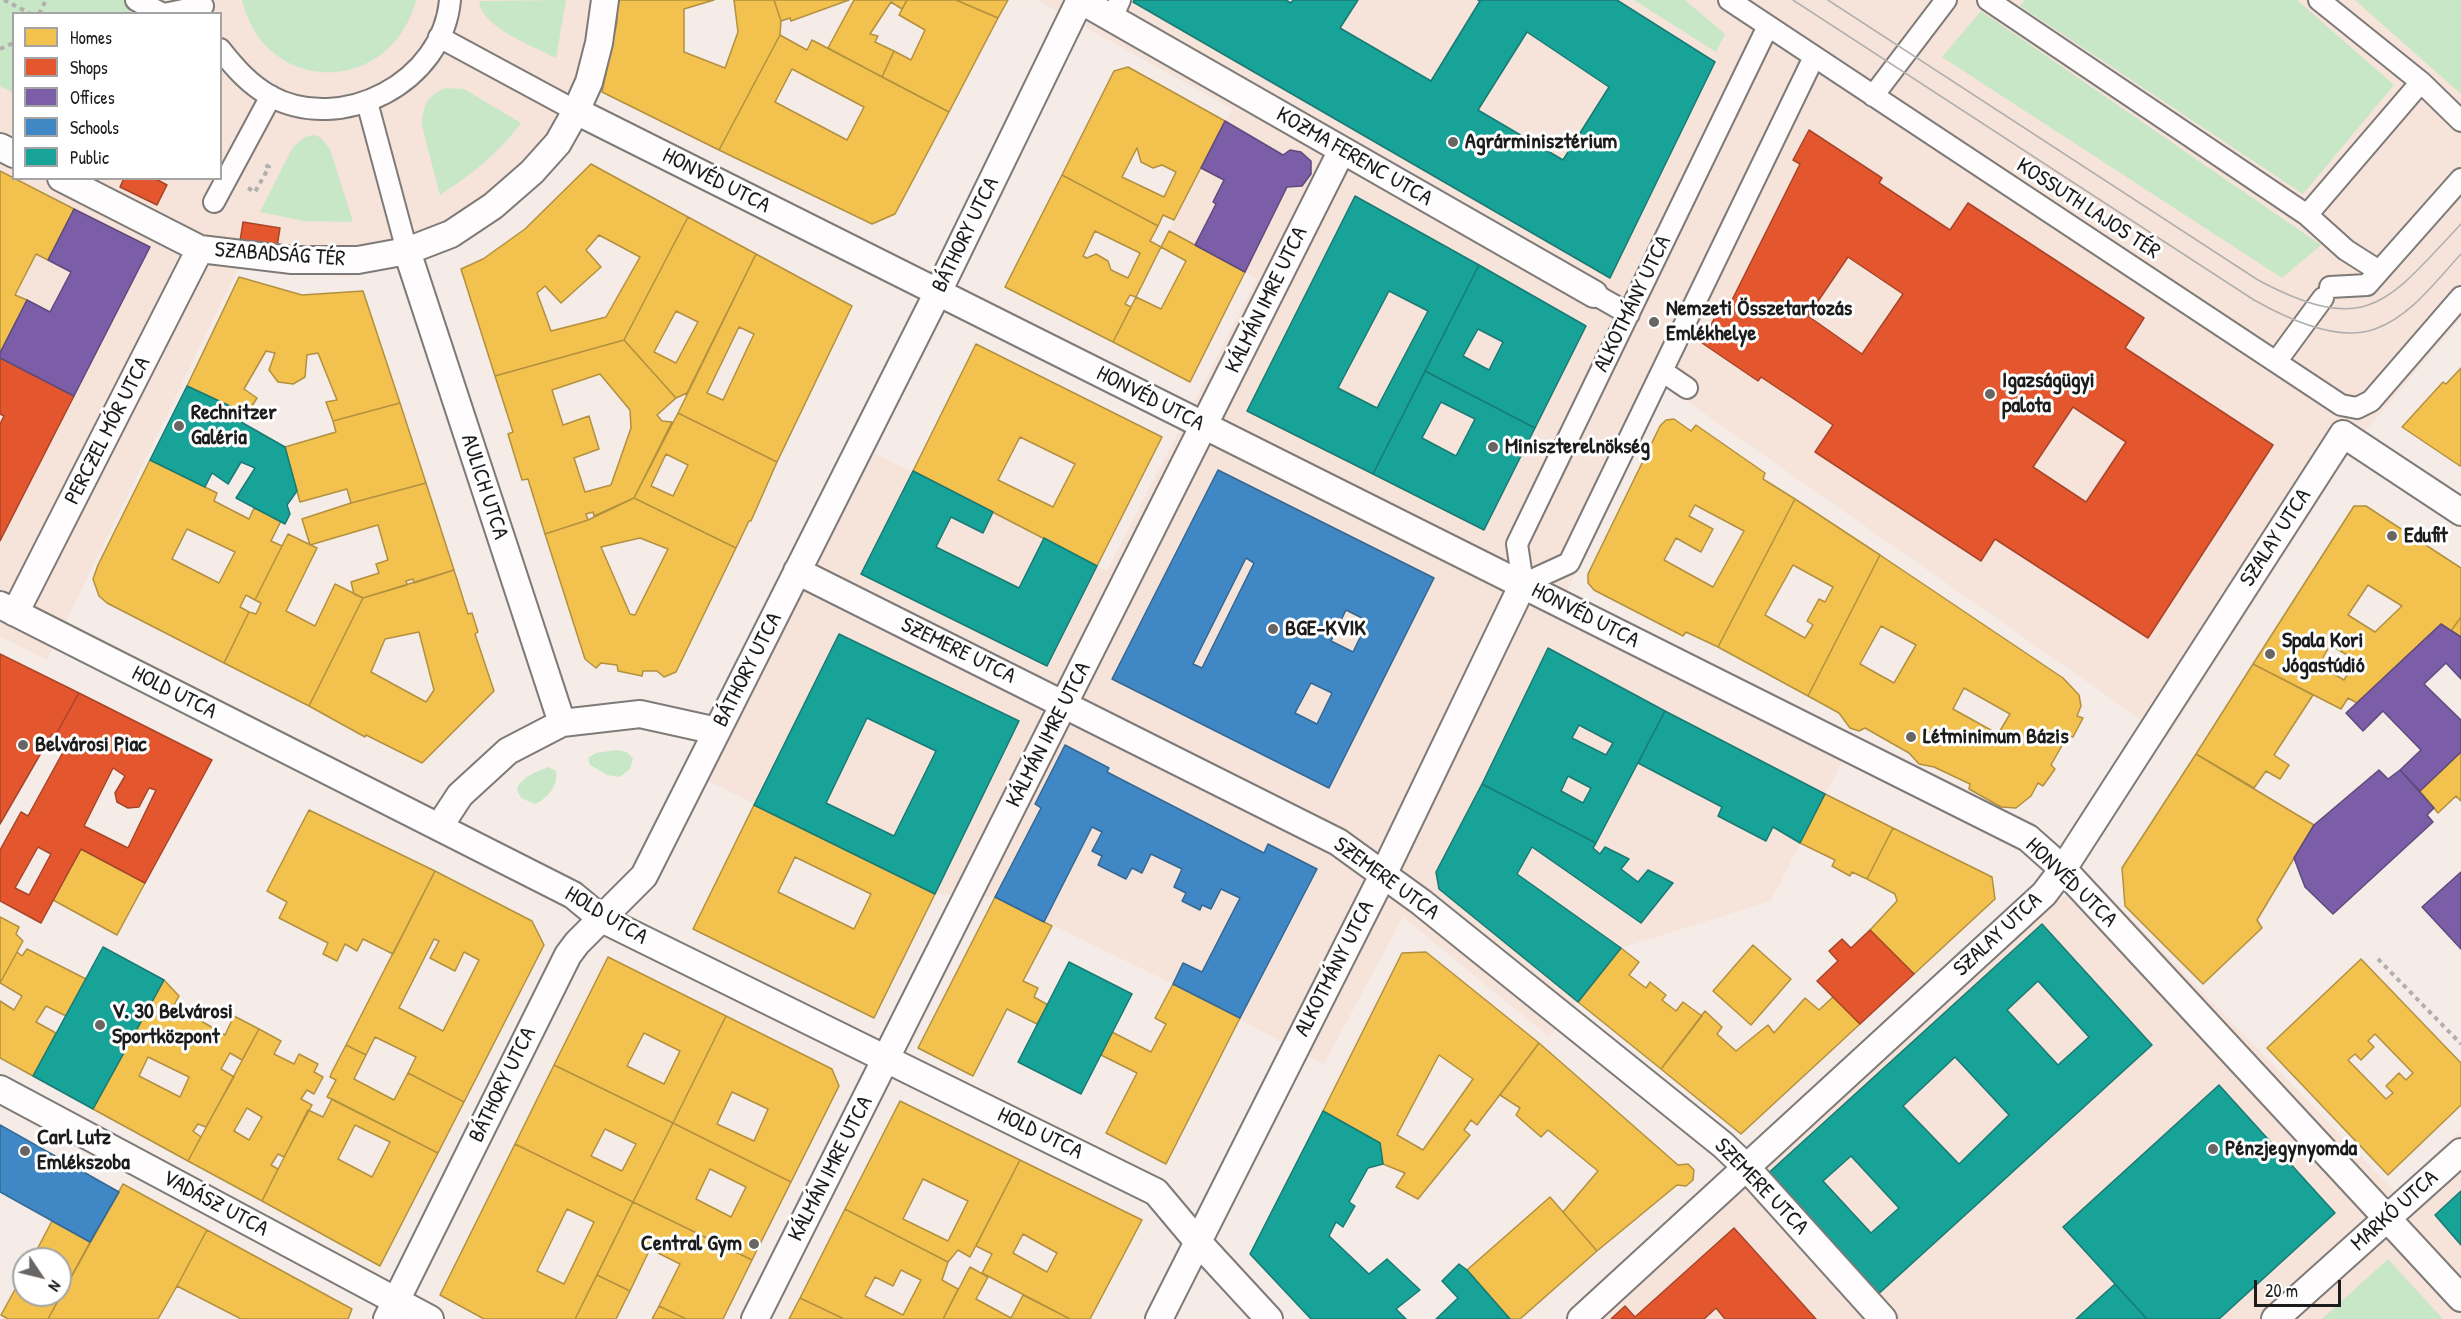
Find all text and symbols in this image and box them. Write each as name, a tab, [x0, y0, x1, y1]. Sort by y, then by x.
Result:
legend	[12, 12, 222, 180]
text: Homes	[70, 25, 112, 50]
text: Shops	[70, 55, 108, 80]
text: Offices	[70, 85, 115, 110]
street label: KOZMA FERENC UTCA	[1271, 102, 1437, 212]
text: Schools	[70, 115, 119, 140]
place label: Agrárminisztérium	[1465, 129, 1617, 155]
marker: Agrárminisztérium	[1446, 135, 1460, 149]
street label: HONVÉD UTCA	[658, 143, 774, 219]
text: Public	[70, 145, 109, 170]
street label: KOSSUTH LAJOS TÉR	[2011, 153, 2165, 265]
street label: BÁTHORY UTCA	[927, 173, 1005, 297]
street label: KÁLMÁN IMRE UTCA	[1220, 223, 1314, 377]
street label: ALKOTMÁNY UTCA	[1589, 231, 1677, 377]
street label: SZABADSÁG TÉR	[214, 237, 346, 273]
place label: Nemzeti Összetartozás Emlékhelye	[1666, 296, 1852, 348]
marker: Nemzeti Összetartozás Emlékhelye	[1647, 315, 1661, 329]
street label: PERCZEL MÓR UTCA	[59, 353, 157, 509]
street label: HONVÉD UTCA	[1092, 361, 1208, 437]
place label: Igazságügyi palota	[2002, 368, 2095, 420]
marker: Igazságügyi palota	[1983, 387, 1997, 401]
place label: Rechnitzer Galéria	[191, 400, 277, 452]
marker: Rechnitzer Galéria	[172, 419, 186, 433]
street label: AULICH UTCA	[455, 431, 513, 543]
place label: Miniszterelnökség	[1505, 434, 1650, 460]
marker: Miniszterelnökség	[1486, 440, 1500, 454]
street label: SZALAY UTCA	[2235, 484, 2317, 592]
place label: Edufit	[2404, 523, 2447, 549]
marker: Edufit	[2385, 529, 2399, 543]
street label: HONVÉD UTCA	[1527, 578, 1643, 654]
street label: BÁTHORY UTCA	[708, 608, 788, 732]
street label: SZEMERE UTCA	[897, 612, 1019, 690]
place label: BGE-KVIK	[1285, 616, 1366, 642]
marker: BGE-KVIK	[1266, 622, 1280, 636]
place label: Spala Kori Jógastúdió	[2282, 628, 2365, 680]
marker: Spala Kori Jógastúdió	[2263, 647, 2277, 661]
street label: KÁLMÁN IMRE UTCA	[1001, 658, 1097, 812]
street label: HOLD UTCA	[127, 660, 221, 726]
place label: Létminimum Bázis	[1923, 724, 2069, 750]
marker: Létminimum Bázis	[1904, 730, 1918, 744]
place label: Belvárosi Piac	[35, 732, 147, 758]
marker: Belvárosi Piac	[16, 738, 30, 752]
street label: SZEMERE UTCA	[1328, 832, 1444, 926]
street label: HONVÉD UTCA	[2020, 833, 2122, 933]
street label: HOLD UTCA	[560, 881, 652, 951]
street label: SZALAY UTCA	[1948, 888, 2048, 982]
street label: ALKOTMÁNY UTCA	[1290, 897, 1380, 1041]
place label: V. 30 Belvárosi Sportközpont	[112, 999, 233, 1050]
marker: V. 30 Belvárosi Sportközpont	[93, 1018, 107, 1032]
street label: BÁTHORY UTCA	[464, 1023, 542, 1147]
street label: KÁLMÁN IMRE UTCA	[783, 1092, 879, 1246]
street label: HOLD UTCA	[993, 1102, 1087, 1166]
place label: Carl Lutz Emlékszoba	[37, 1125, 130, 1176]
street label: SZEMERE UTCA	[1709, 1133, 1813, 1241]
place label: Pénzjegynyomda	[2225, 1136, 2357, 1162]
marker: Pénzjegynyomda	[2206, 1142, 2220, 1156]
marker: Carl Lutz Emlékszoba	[18, 1144, 32, 1158]
street label: VADÁSZ UTCA	[158, 1165, 272, 1243]
street label: MARKÓ UTCA	[2346, 1165, 2444, 1257]
place label: Central Gym	[641, 1231, 742, 1257]
marker: Central Gym	[747, 1237, 761, 1251]
north arrow	[12, 1247, 72, 1307]
scale bar	[2257, 1268, 2344, 1306]
text: N	[44, 1276, 67, 1296]
text: 20 m	[2265, 1278, 2298, 1303]

